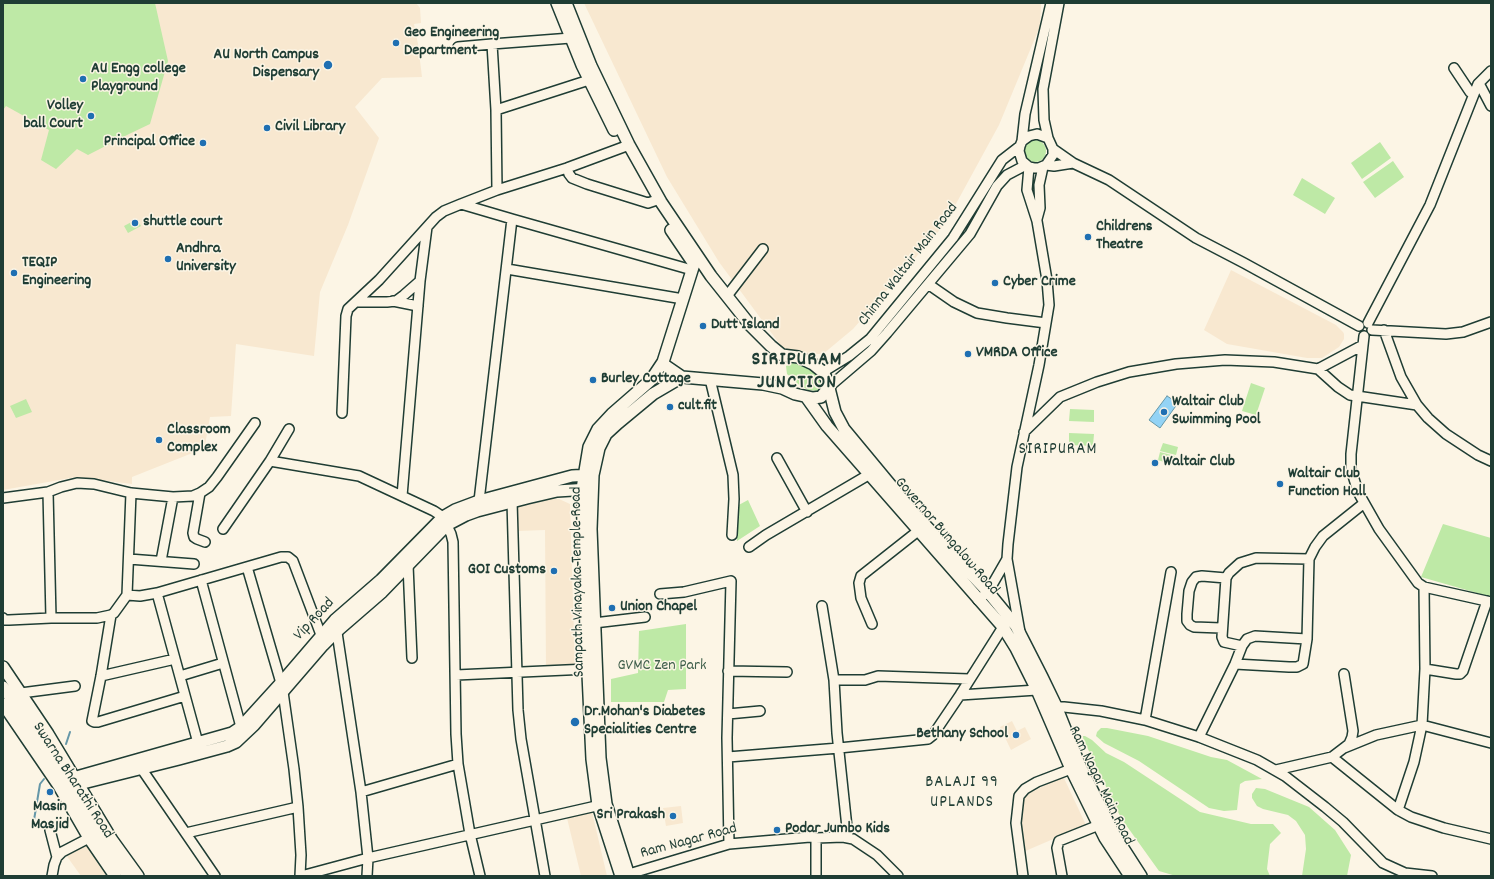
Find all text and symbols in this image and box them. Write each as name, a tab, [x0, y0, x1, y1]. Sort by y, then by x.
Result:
place label: Geo Engineering Department	[404, 24, 499, 62]
marker: Geo Engineering Department	[391, 38, 401, 48]
place label: AU North Campus Dispensary	[214, 46, 319, 84]
marker: AU North Campus Dispensary	[322, 59, 334, 71]
place label: AU Engg college Playground	[91, 60, 186, 98]
marker: AU Engg college Playground	[78, 74, 88, 84]
place label: Volley ball Court	[24, 97, 83, 135]
marker: Volley ball Court	[86, 111, 96, 121]
place label: Civil Library	[275, 118, 345, 138]
marker: Civil Library	[262, 123, 272, 133]
place label: Principal Office	[104, 133, 195, 153]
marker: Principal Office	[198, 138, 208, 148]
street label: Chinna Waltair Main Road	[855, 199, 963, 331]
place label: shuttle court	[143, 213, 223, 233]
marker: shuttle court	[130, 218, 140, 228]
place label: Childrens Theatre	[1096, 218, 1153, 256]
marker: Childrens Theatre	[1083, 232, 1093, 242]
place label: Andhra University	[176, 240, 236, 278]
place label: TEQIP Engineering	[22, 254, 91, 292]
marker: Andhra University	[163, 254, 173, 264]
marker: TEQIP Engineering	[9, 268, 19, 278]
place label: Cyber Crime	[1003, 273, 1076, 293]
marker: Cyber Crime	[990, 278, 1000, 288]
place label: Dutt Island	[711, 316, 780, 336]
marker: Dutt Island	[698, 321, 708, 331]
place label: VMRDA Office	[976, 344, 1057, 364]
district label: SIRIPURAM JUNCTION	[751, 349, 843, 396]
marker: VMRDA Office	[963, 349, 973, 359]
place label: Burley Cottage	[601, 370, 691, 390]
marker: Burley Cottage	[588, 375, 598, 385]
place label: Waltair Club Swimming Pool	[1172, 393, 1261, 431]
place label: cult.fit	[678, 397, 717, 417]
marker: cult.fit	[665, 402, 675, 412]
marker: Waltair Club Swimming Pool	[1159, 407, 1169, 417]
place label: Classroom Complex	[167, 421, 231, 459]
marker: Classroom Complex	[154, 435, 164, 445]
district label: SIRIPURAM	[1019, 441, 1097, 461]
place label: Waltair Club	[1163, 453, 1235, 473]
marker: Waltair Club	[1150, 458, 1160, 468]
place label: Waltair Club Function Hall	[1288, 465, 1366, 503]
street label: Governor Bungalow Road	[889, 474, 1003, 600]
marker: Waltair Club Function Hall	[1275, 479, 1285, 489]
street label: Sampath Vinayaka Temple Road	[568, 486, 590, 678]
place label: GOI Customs	[468, 561, 546, 581]
marker: GOI Customs	[549, 566, 559, 576]
street label: Vip Road	[290, 595, 340, 645]
place label: Union Chapel	[620, 598, 697, 618]
marker: Union Chapel	[607, 603, 617, 613]
park label: GVMC Zen Park	[617, 657, 707, 677]
place label: Dr.Mohan's Diabetes Specialities Centre	[584, 703, 705, 741]
marker: Dr.Mohan's Diabetes Specialities Centre	[569, 716, 581, 728]
street label: Swarna Bharathi Road	[27, 719, 117, 843]
street label: Ram Nagar Main Road	[1063, 723, 1137, 849]
place label: Bethany School	[916, 725, 1008, 745]
marker: Bethany School	[1011, 730, 1021, 740]
district label: BALAJI 99 UPLANDS	[925, 774, 999, 814]
marker: Masin Masjid	[45, 787, 55, 797]
place label: Masin Masjid	[31, 798, 69, 836]
place label: Sri Prakash	[597, 806, 665, 826]
marker: Sri Prakash	[668, 811, 678, 821]
street label: Ram Nagar Road	[639, 820, 739, 864]
place label: Podar Jumbo Kids	[785, 820, 890, 840]
marker: Podar Jumbo Kids	[772, 825, 782, 835]

